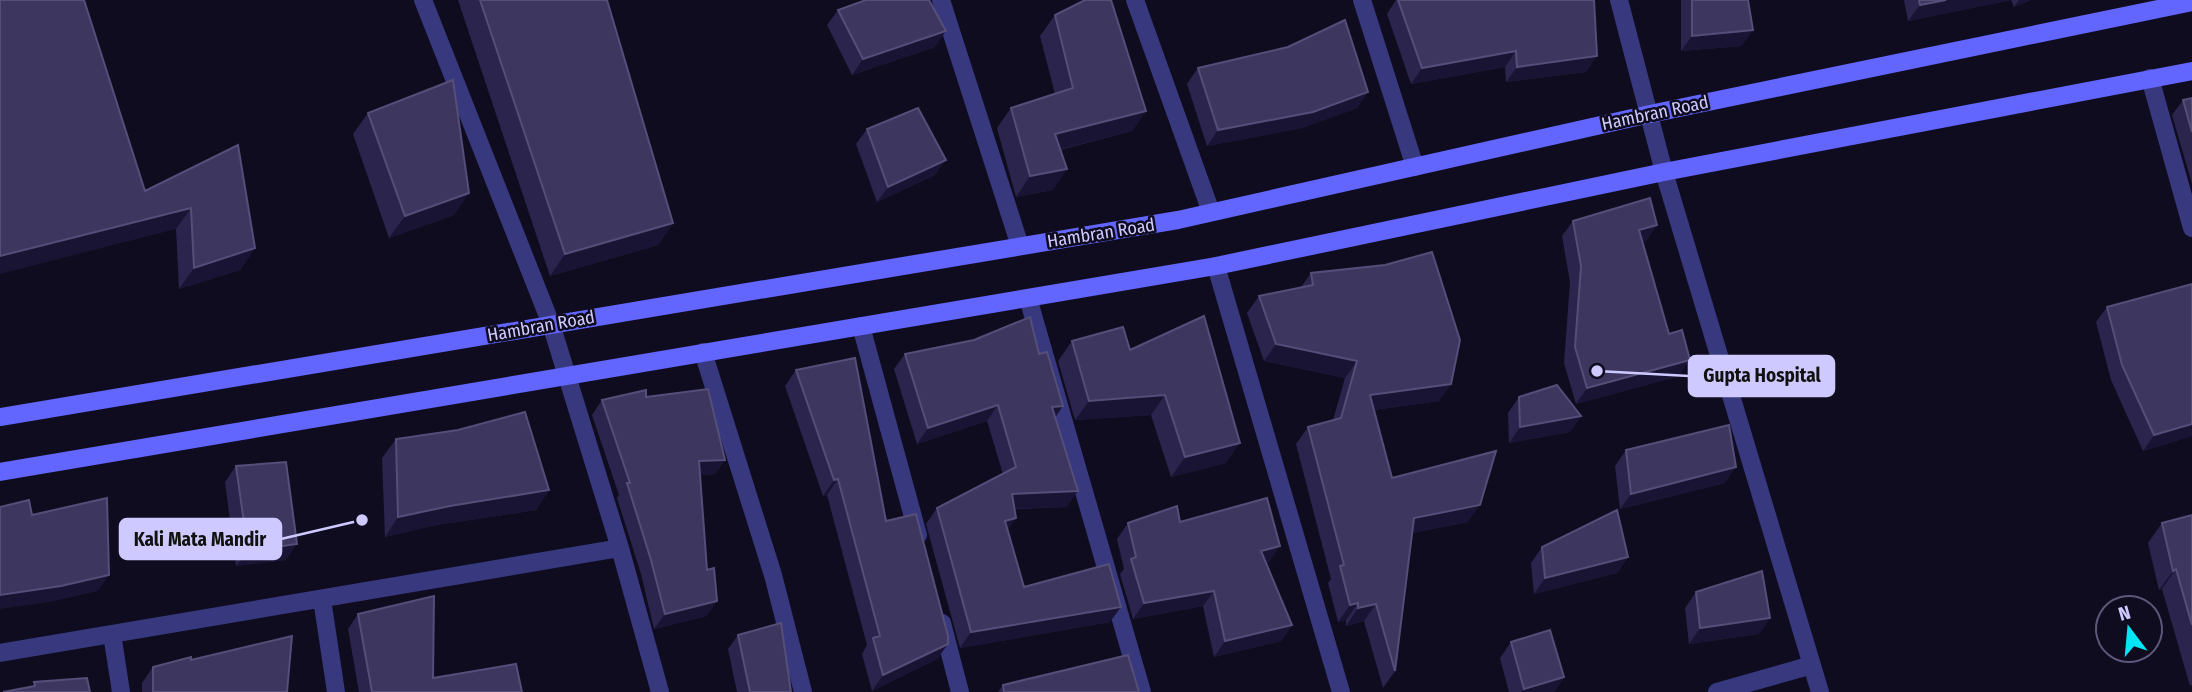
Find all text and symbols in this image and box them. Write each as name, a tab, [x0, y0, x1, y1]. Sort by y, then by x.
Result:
street label: Hambran Road	[1600, 91, 1710, 135]
street label: Hambran Road	[1046, 214, 1156, 252]
street label: Hambran Road	[486, 306, 596, 346]
callout: Gupta Hospital	[1689, 356, 1834, 396]
text: Gupta Hospital	[1703, 364, 1821, 387]
callout: Kali Mata Mandir	[120, 519, 281, 559]
text: Kali Mata Mandir	[134, 528, 267, 551]
north arrow	[2094, 594, 2164, 664]
text: N	[2116, 601, 2133, 626]

